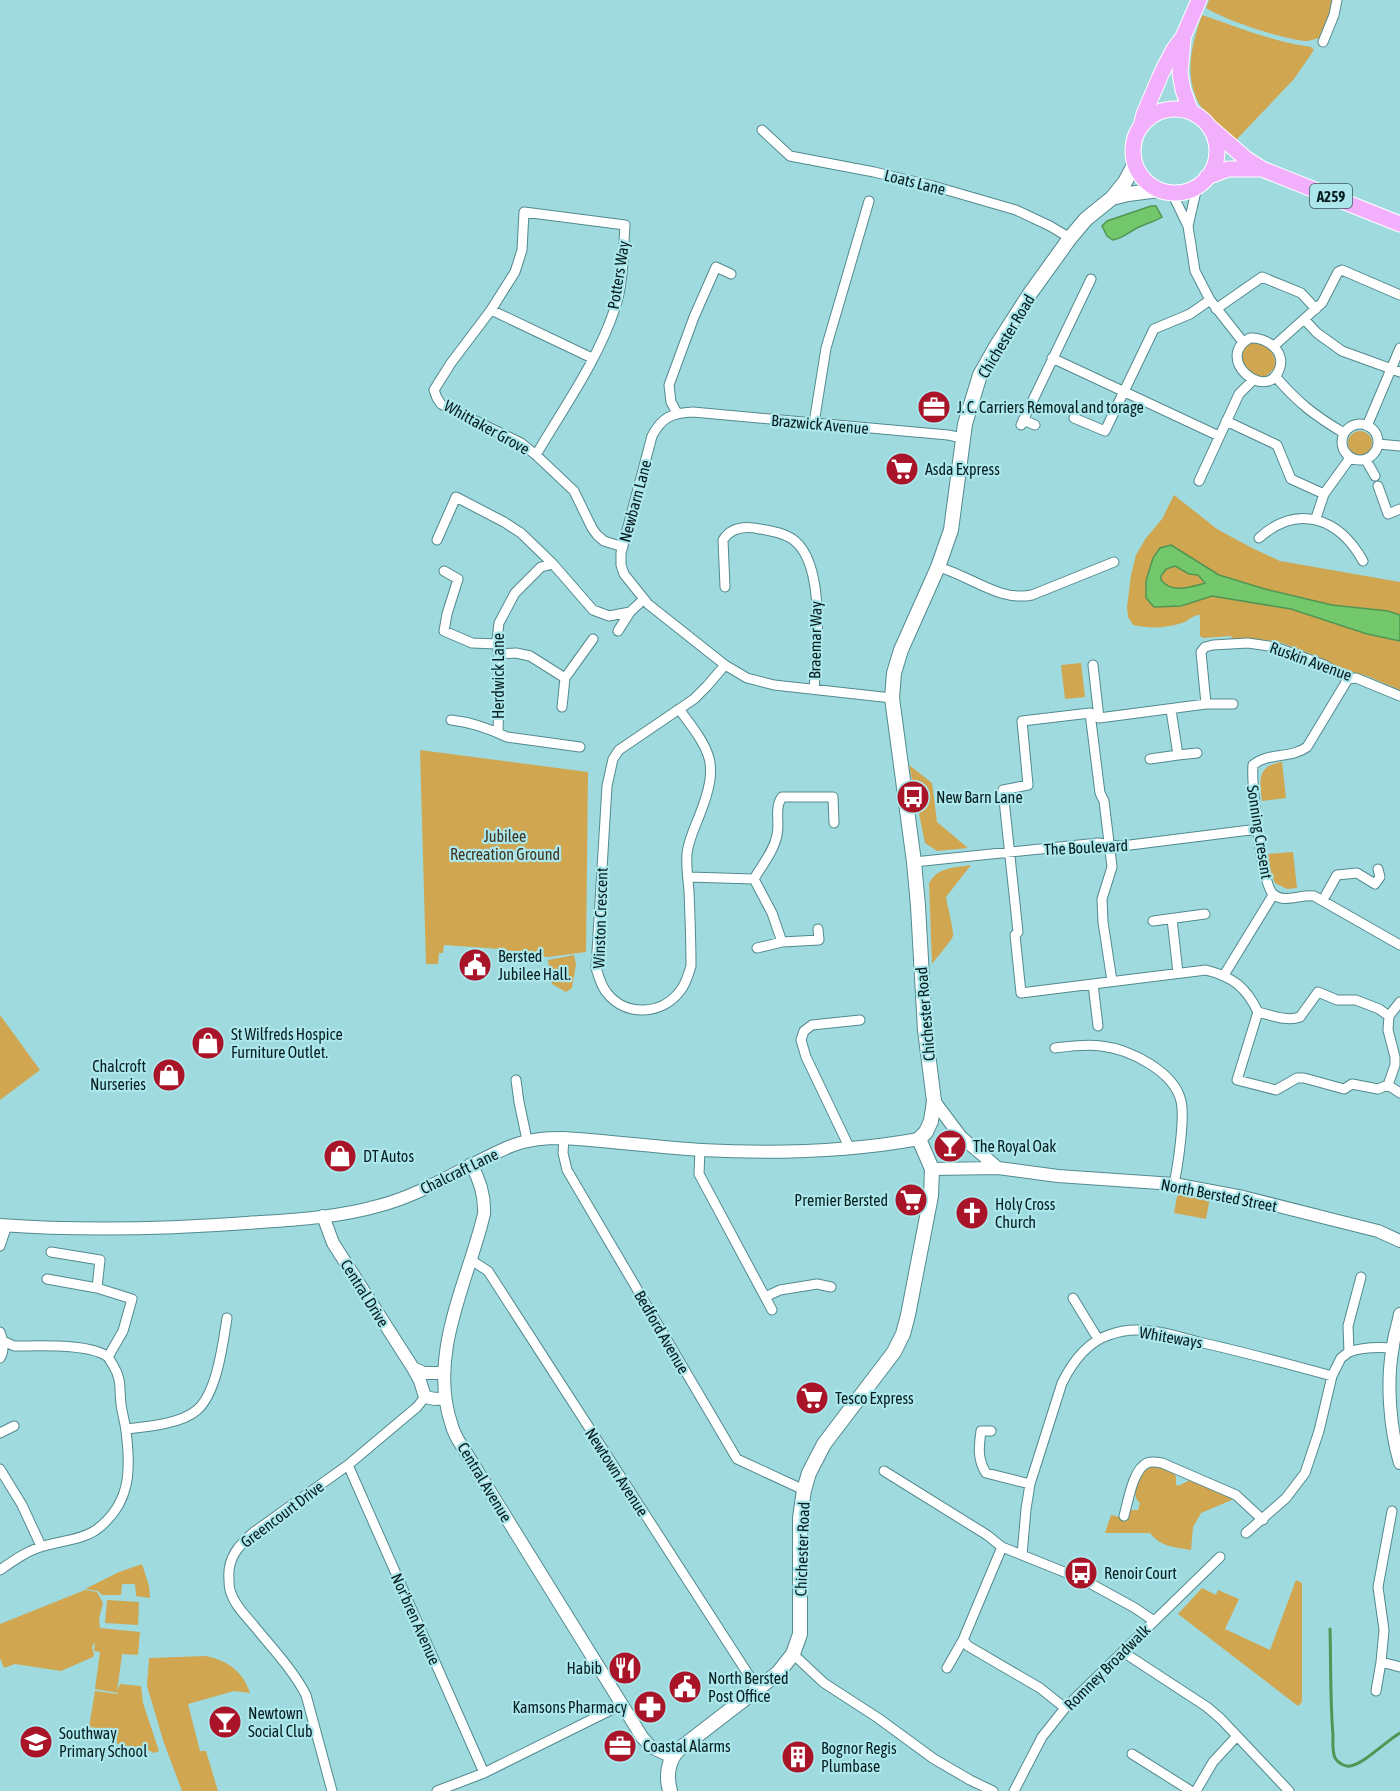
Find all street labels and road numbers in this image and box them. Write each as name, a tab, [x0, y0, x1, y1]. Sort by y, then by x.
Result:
street label: Loats Lane	[883, 166, 947, 198]
road number: A259	[1310, 184, 1352, 208]
street label: Potters Way	[604, 239, 633, 311]
street label: Chichester Road	[974, 291, 1038, 381]
street label: Whittaker Grove	[441, 396, 533, 458]
street label: Brazwick Avenue	[770, 411, 870, 437]
street label: Newbarn Lane	[615, 458, 655, 544]
street label: Braemar Way	[805, 601, 826, 679]
street label: Herdwick Lane	[489, 633, 507, 719]
street label: Ruskin Avenue	[1268, 638, 1354, 684]
street label: Sonning Cresent	[1243, 784, 1276, 881]
street label: The Boulevard	[1044, 836, 1128, 858]
street label: Winston Crescent	[589, 867, 611, 969]
street label: Chichester Road	[912, 966, 938, 1062]
street label: Chalcraft Lane	[417, 1144, 501, 1198]
street label: North Bersted Street	[1159, 1175, 1279, 1215]
street label: Central Drive	[337, 1256, 393, 1330]
street label: Bedford Avenue	[631, 1287, 693, 1377]
street label: Whiteways	[1138, 1323, 1204, 1352]
street label: Newtown Avenue	[582, 1424, 652, 1520]
street label: Central Avenue	[454, 1439, 516, 1525]
street label: Greencourt Drive	[237, 1477, 327, 1551]
street label: Chichester Road	[791, 1502, 813, 1596]
street label: Nor'bren Avenue	[388, 1571, 444, 1667]
street label: Romney Broadwalk	[1060, 1620, 1154, 1714]

